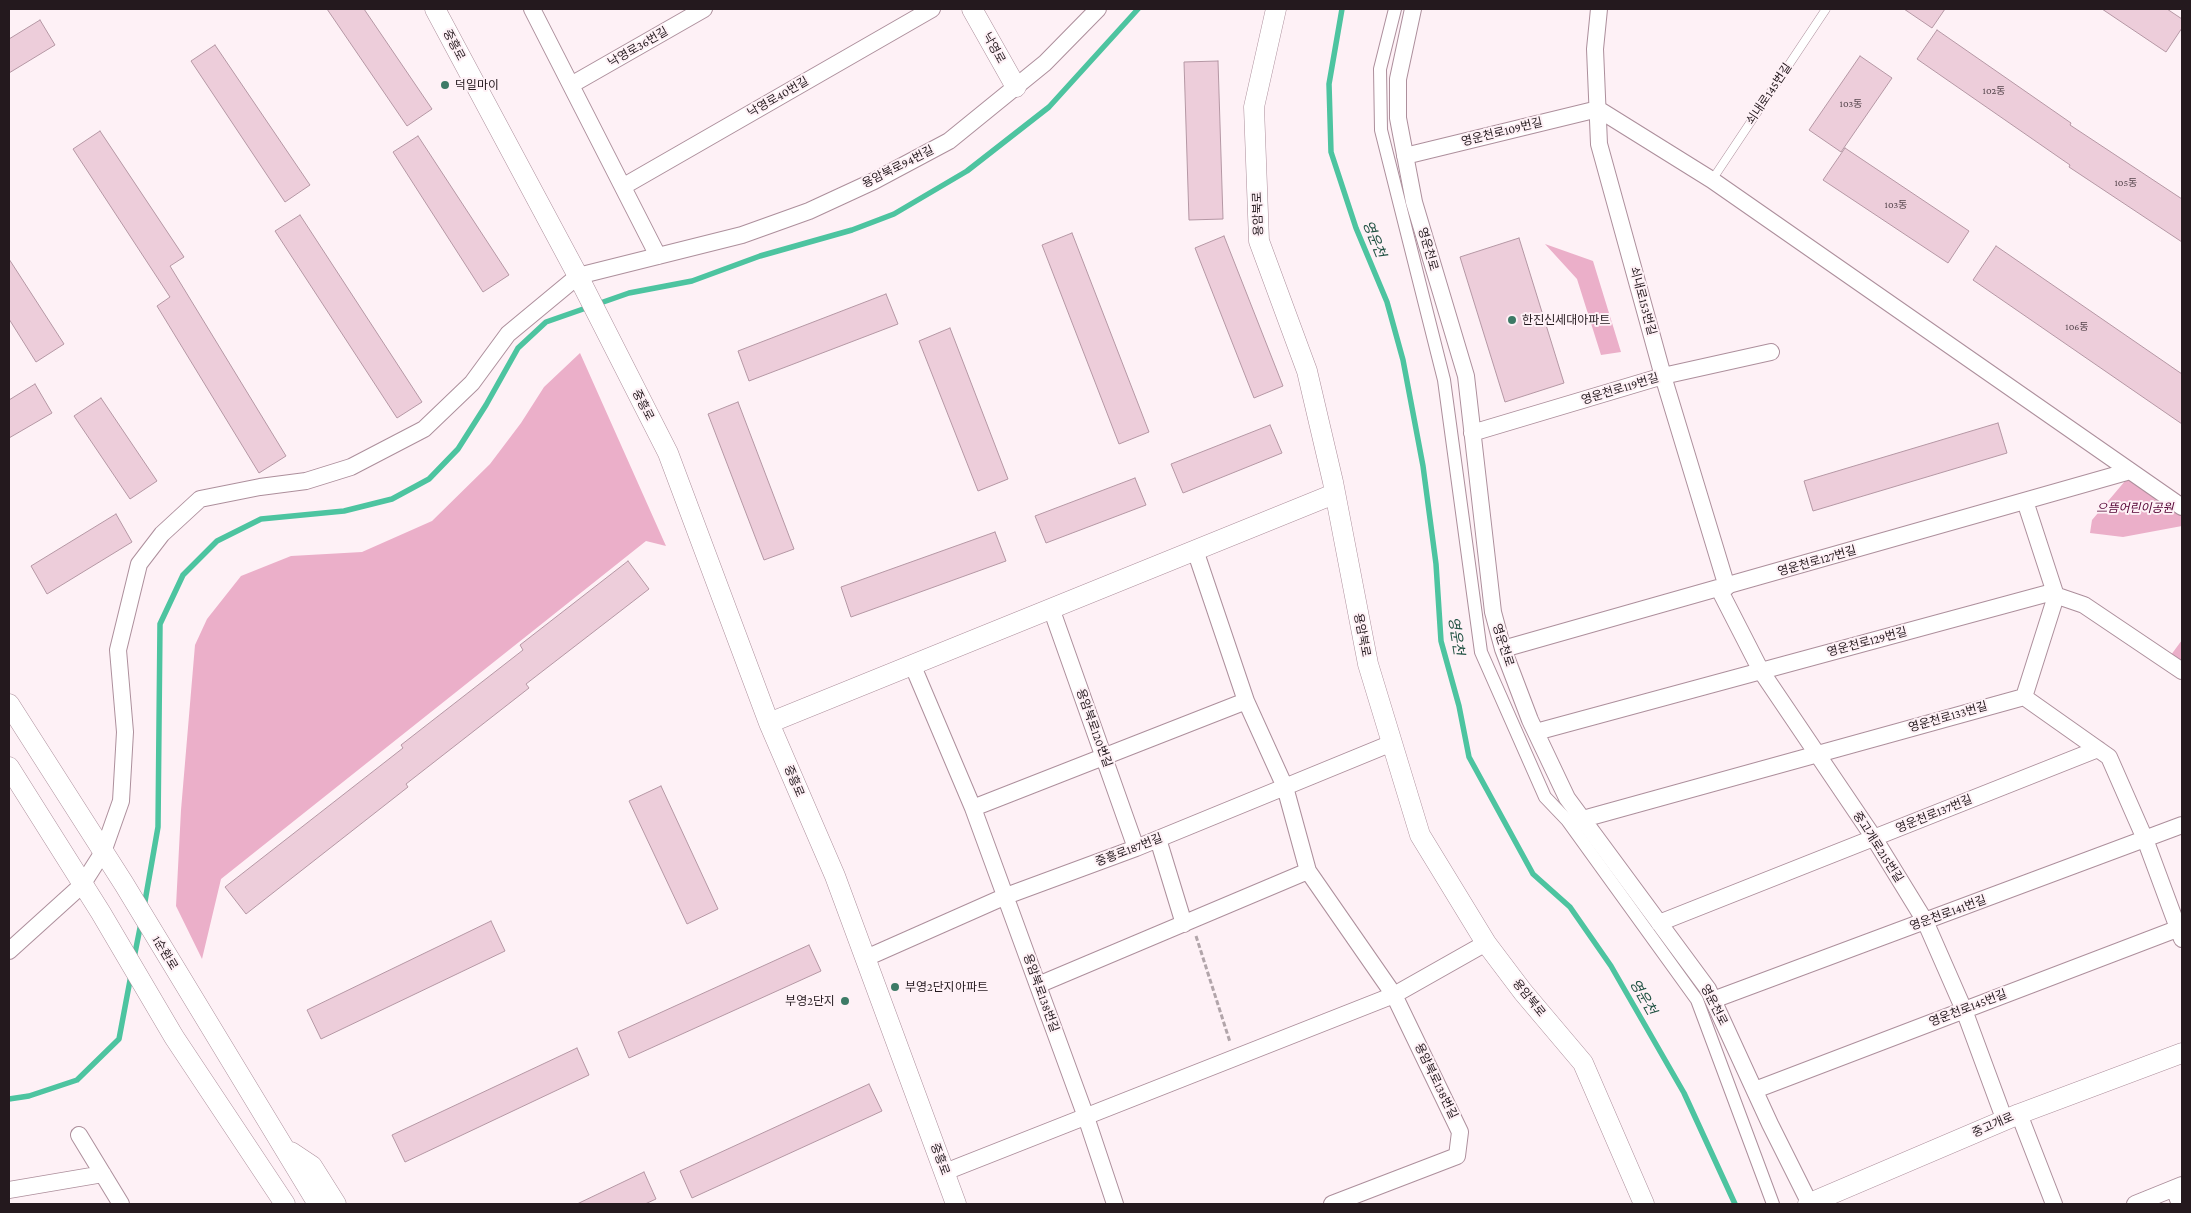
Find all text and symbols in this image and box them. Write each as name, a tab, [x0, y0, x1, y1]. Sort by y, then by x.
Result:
street label: 낙영로36번길	[605, 24, 671, 70]
street label: 중흥로	[440, 27, 468, 63]
street label: 낙영로	[980, 30, 1008, 66]
street label: 쇠내로145번길	[1743, 61, 1795, 127]
street label: 낙영로40번길	[745, 74, 811, 120]
place label: 덕일마이	[455, 78, 499, 92]
marker: 덕일마이	[439, 79, 451, 91]
house number: 102동	[1983, 85, 2005, 97]
house number: 103동	[1840, 98, 1862, 110]
street label: 영운천로109번길	[1460, 115, 1544, 149]
street label: 용암북로94번길	[860, 143, 936, 191]
house number: 105동	[2115, 177, 2137, 189]
street label: 용암북로	[1250, 192, 1266, 236]
house number: 103동	[1885, 199, 1907, 211]
water label: 영운천	[1359, 218, 1389, 260]
street label: 영운천로	[1415, 226, 1441, 272]
street label: 쇠내로153번길	[1627, 265, 1659, 337]
place label: 한진신세대아파트	[1522, 313, 1610, 327]
marker: 한진신세대아파트	[1506, 314, 1518, 326]
house number: 106동	[2065, 321, 2089, 333]
street label: 영운천로119번길	[1579, 370, 1661, 408]
street label: 중흥로	[629, 387, 657, 423]
park label: 으뜸어린이공원	[2096, 501, 2174, 515]
street label: 영운천로127번길	[1776, 543, 1858, 579]
street label: 용암북로	[1351, 612, 1373, 658]
water label: 영운천	[1445, 616, 1467, 656]
street label: 영운천로	[1489, 622, 1517, 668]
street label: 영운천로129번길	[1826, 624, 1908, 660]
street label: 용암북로120번길	[1073, 687, 1115, 769]
street label: 영운천로133번길	[1907, 699, 1989, 735]
street label: 중흥로	[781, 763, 807, 799]
street label: 영운천로137번길	[1894, 792, 1974, 836]
street label: 중고개로215번길	[1850, 809, 1906, 885]
street label: 중흥로187번길	[1093, 831, 1165, 869]
street label: 영운천로141번길	[1908, 892, 1988, 934]
street label: 1순환로	[149, 933, 181, 973]
street label: 용암북로138번길	[1020, 952, 1062, 1034]
street label: 용암북로	[1510, 976, 1548, 1020]
water label: 영운천	[1626, 976, 1660, 1018]
place label: 부영2단지아파트	[905, 980, 988, 994]
marker: 부영2단지아파트	[889, 981, 901, 993]
street label: 영운천로	[1698, 982, 1730, 1028]
street label: 영운천로145번길	[1927, 987, 2009, 1029]
place label: 부영2단지	[785, 994, 835, 1008]
marker: 부영2단지	[839, 995, 851, 1007]
street label: 용암북로138번길	[1411, 1041, 1461, 1121]
street label: 중고개로	[1970, 1109, 2016, 1141]
street label: 중흥로	[928, 1141, 952, 1177]

